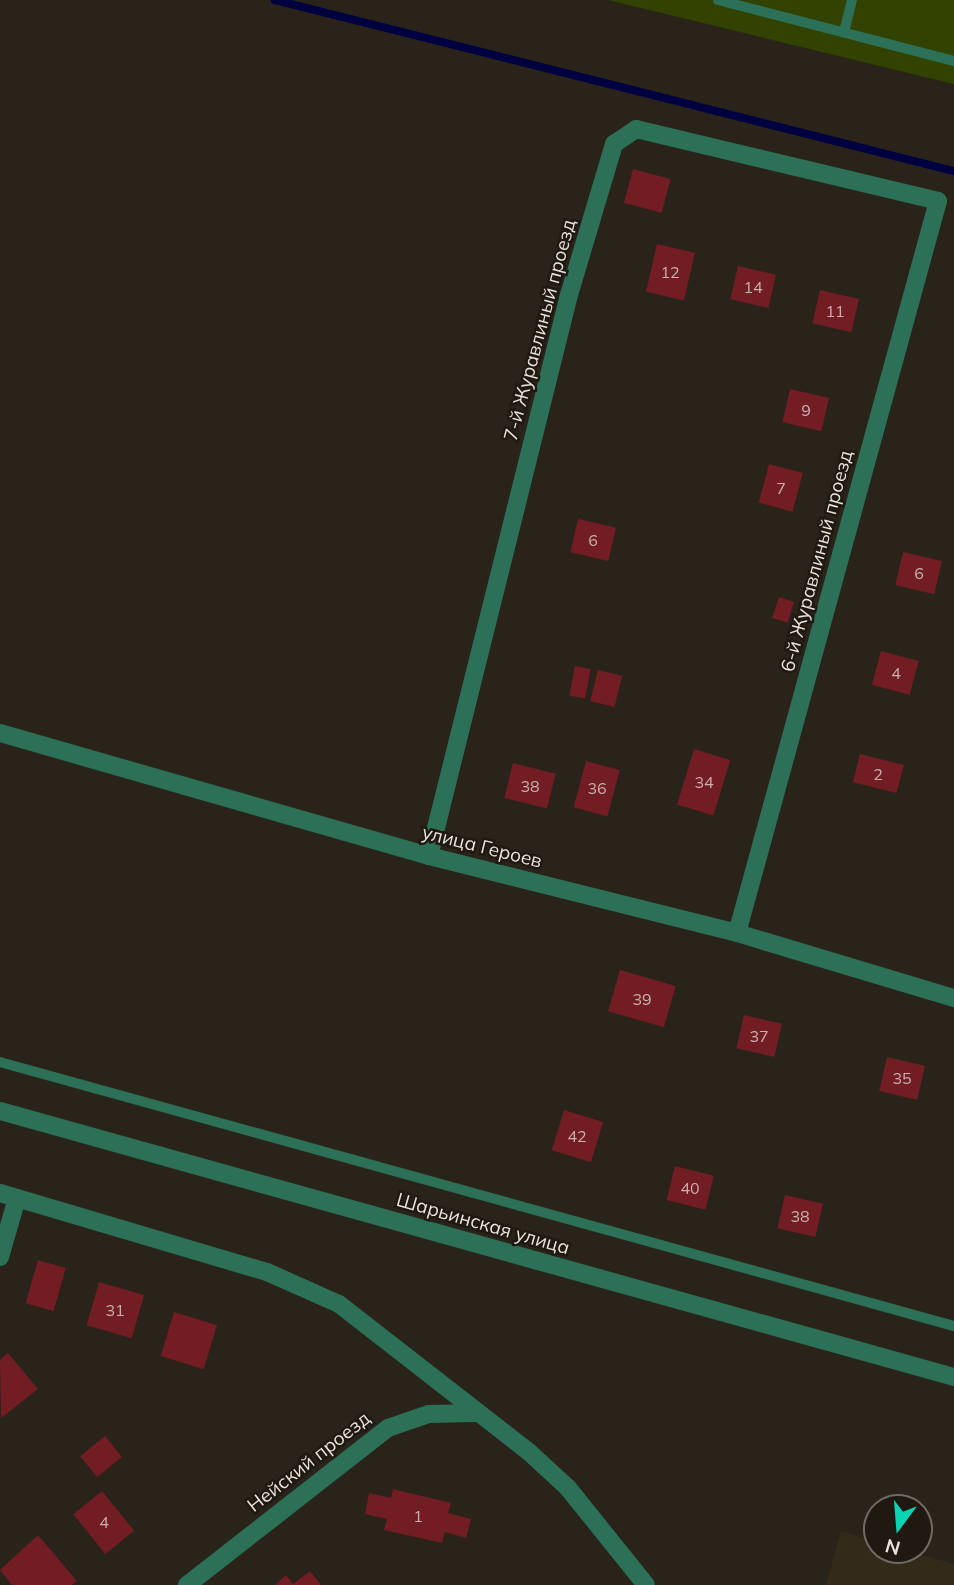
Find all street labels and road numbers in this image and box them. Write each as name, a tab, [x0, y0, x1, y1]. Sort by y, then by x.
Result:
street label: 7-й Журавлиный проезд	[499, 217, 581, 443]
street label: 6-й Журавлиный проезд	[776, 448, 858, 674]
street label: улица Героев	[420, 821, 544, 873]
street label: Шарьинская улица	[394, 1188, 572, 1260]
street label: Нейский проезд	[243, 1407, 375, 1517]

